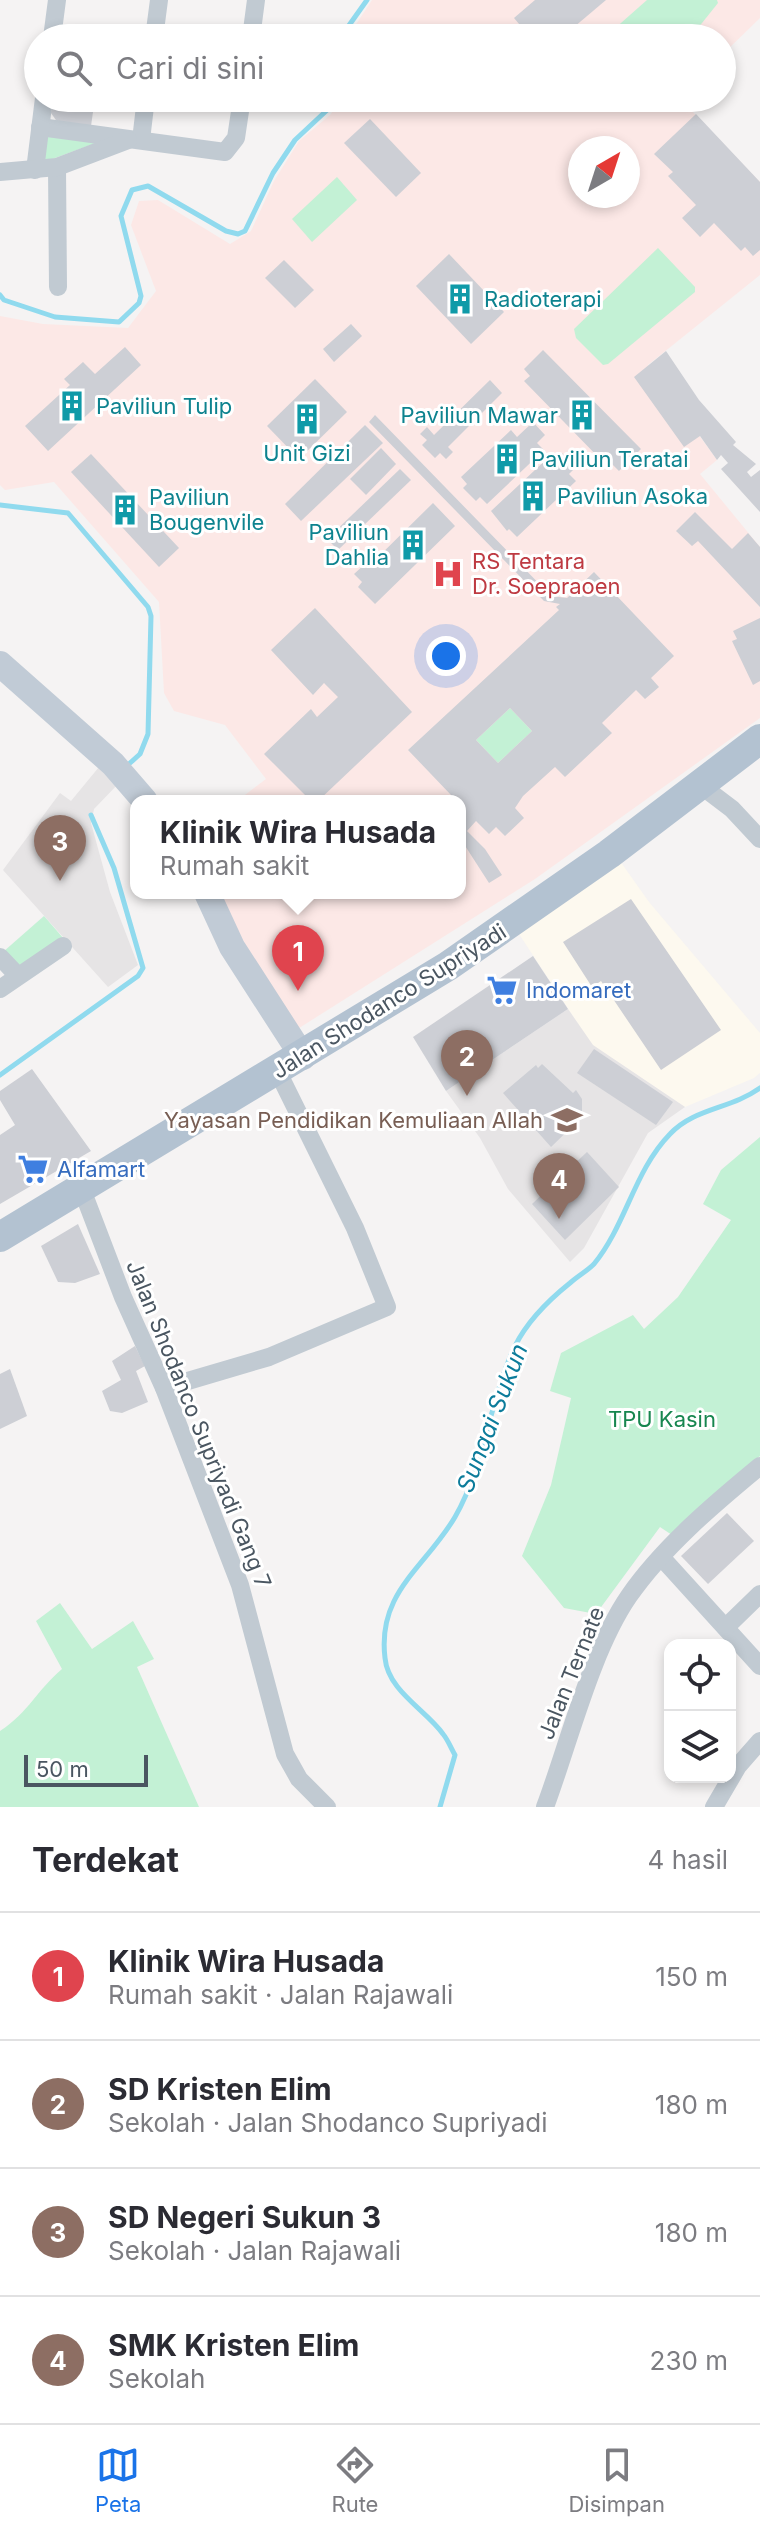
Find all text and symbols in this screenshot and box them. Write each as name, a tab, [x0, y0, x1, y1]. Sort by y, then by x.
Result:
search box	[24, 24, 736, 112]
icon: search	[52, 46, 96, 90]
text: Cari di sini	[116, 50, 264, 86]
north arrow	[568, 136, 640, 208]
building icon: Radioterapi	[443, 282, 477, 316]
place label: Radioterapi	[484, 286, 602, 312]
building icon: Paviliun Tulip	[55, 389, 89, 423]
place label: Paviliun Tulip	[96, 393, 232, 419]
building icon: Paviliun Mawar	[565, 398, 599, 432]
building icon: Unit Gizi	[290, 402, 324, 436]
place label: Paviliun Mawar	[401, 402, 558, 428]
place label: Unit Gizi	[263, 440, 351, 466]
building icon: Paviliun Teratai	[490, 442, 524, 476]
place label: Paviliun Teratai	[531, 446, 689, 472]
building icon: Paviliun Asoka	[516, 479, 550, 513]
place label: Paviliun Asoka	[557, 483, 708, 509]
place label: Paviliun Bougenvile	[149, 484, 264, 535]
building icon: Paviliun Bougenvile	[108, 493, 142, 527]
place label: Paviliun Dahlia	[309, 519, 389, 570]
building icon: Paviliun Dahlia	[396, 528, 430, 562]
place label: RS Tentara Dr. Soepraoen	[472, 548, 621, 599]
hospital icon: RS Tentara Dr. Soepraoen	[431, 557, 465, 591]
your location	[426, 636, 466, 676]
popup	[130, 795, 466, 899]
text: Klinik Wira Husada	[160, 814, 436, 850]
pin: 3	[34, 815, 86, 881]
text: Rumah sakit	[160, 850, 309, 881]
street label: Jalan Shodanco Supriyadi	[267, 918, 511, 1084]
pin: 1	[272, 925, 324, 991]
supermarket icon: Indomaret	[485, 973, 519, 1007]
place label: Indomaret	[526, 977, 631, 1003]
pin: 2	[441, 1030, 493, 1096]
school or university icon: Yayasan Pendidikan Kemuliaan Allah	[550, 1103, 584, 1137]
place label: Yayasan Pendidikan Kemuliaan Allah	[164, 1107, 543, 1133]
supermarket icon: Alfamart	[16, 1152, 50, 1186]
pin: 4	[533, 1153, 585, 1219]
place label: Alfamart	[57, 1156, 145, 1182]
street label: Jalan Shodanco Supriyadi Gang 7	[121, 1256, 277, 1592]
water label: Sungai Sukun	[450, 1340, 534, 1496]
park label: TPU Kasin	[608, 1406, 716, 1432]
street label: Jalan Ternate	[533, 1603, 609, 1743]
map controls	[664, 1639, 736, 1783]
button: locate	[664, 1639, 736, 1711]
button: layers	[664, 1711, 736, 1783]
scale bar	[24, 1751, 148, 1787]
text: 50 m	[36, 1756, 89, 1782]
text: Terdekat	[32, 1839, 179, 1880]
text: 4 hasil	[648, 1844, 728, 1875]
text: Klinik Wira Husada	[108, 1943, 384, 1979]
text: 1	[52, 1961, 64, 1992]
text: 150 m	[655, 1961, 728, 1992]
text: Rumah sakit · Jalan Rajawali	[108, 1979, 453, 2010]
text: SD Kristen Elim	[108, 2071, 332, 2107]
text: 2	[50, 2089, 66, 2120]
text: 180 m	[655, 2089, 728, 2120]
text: Sekolah · Jalan Shodanco Supriyadi	[108, 2107, 548, 2138]
text: SD Negeri Sukun 3	[108, 2199, 381, 2235]
text: 3	[50, 2217, 66, 2248]
text: 180 m	[655, 2217, 728, 2248]
text: Sekolah · Jalan Rajawali	[108, 2235, 401, 2266]
text: SMK Kristen Elim	[108, 2327, 359, 2363]
text: 4	[49, 2345, 67, 2376]
text: 230 m	[650, 2345, 728, 2376]
text: Sekolah	[108, 2363, 205, 2394]
tab: Peta	[95, 2443, 141, 2517]
tab: Rute	[331, 2443, 378, 2517]
tab: Disimpan	[568, 2443, 665, 2517]

